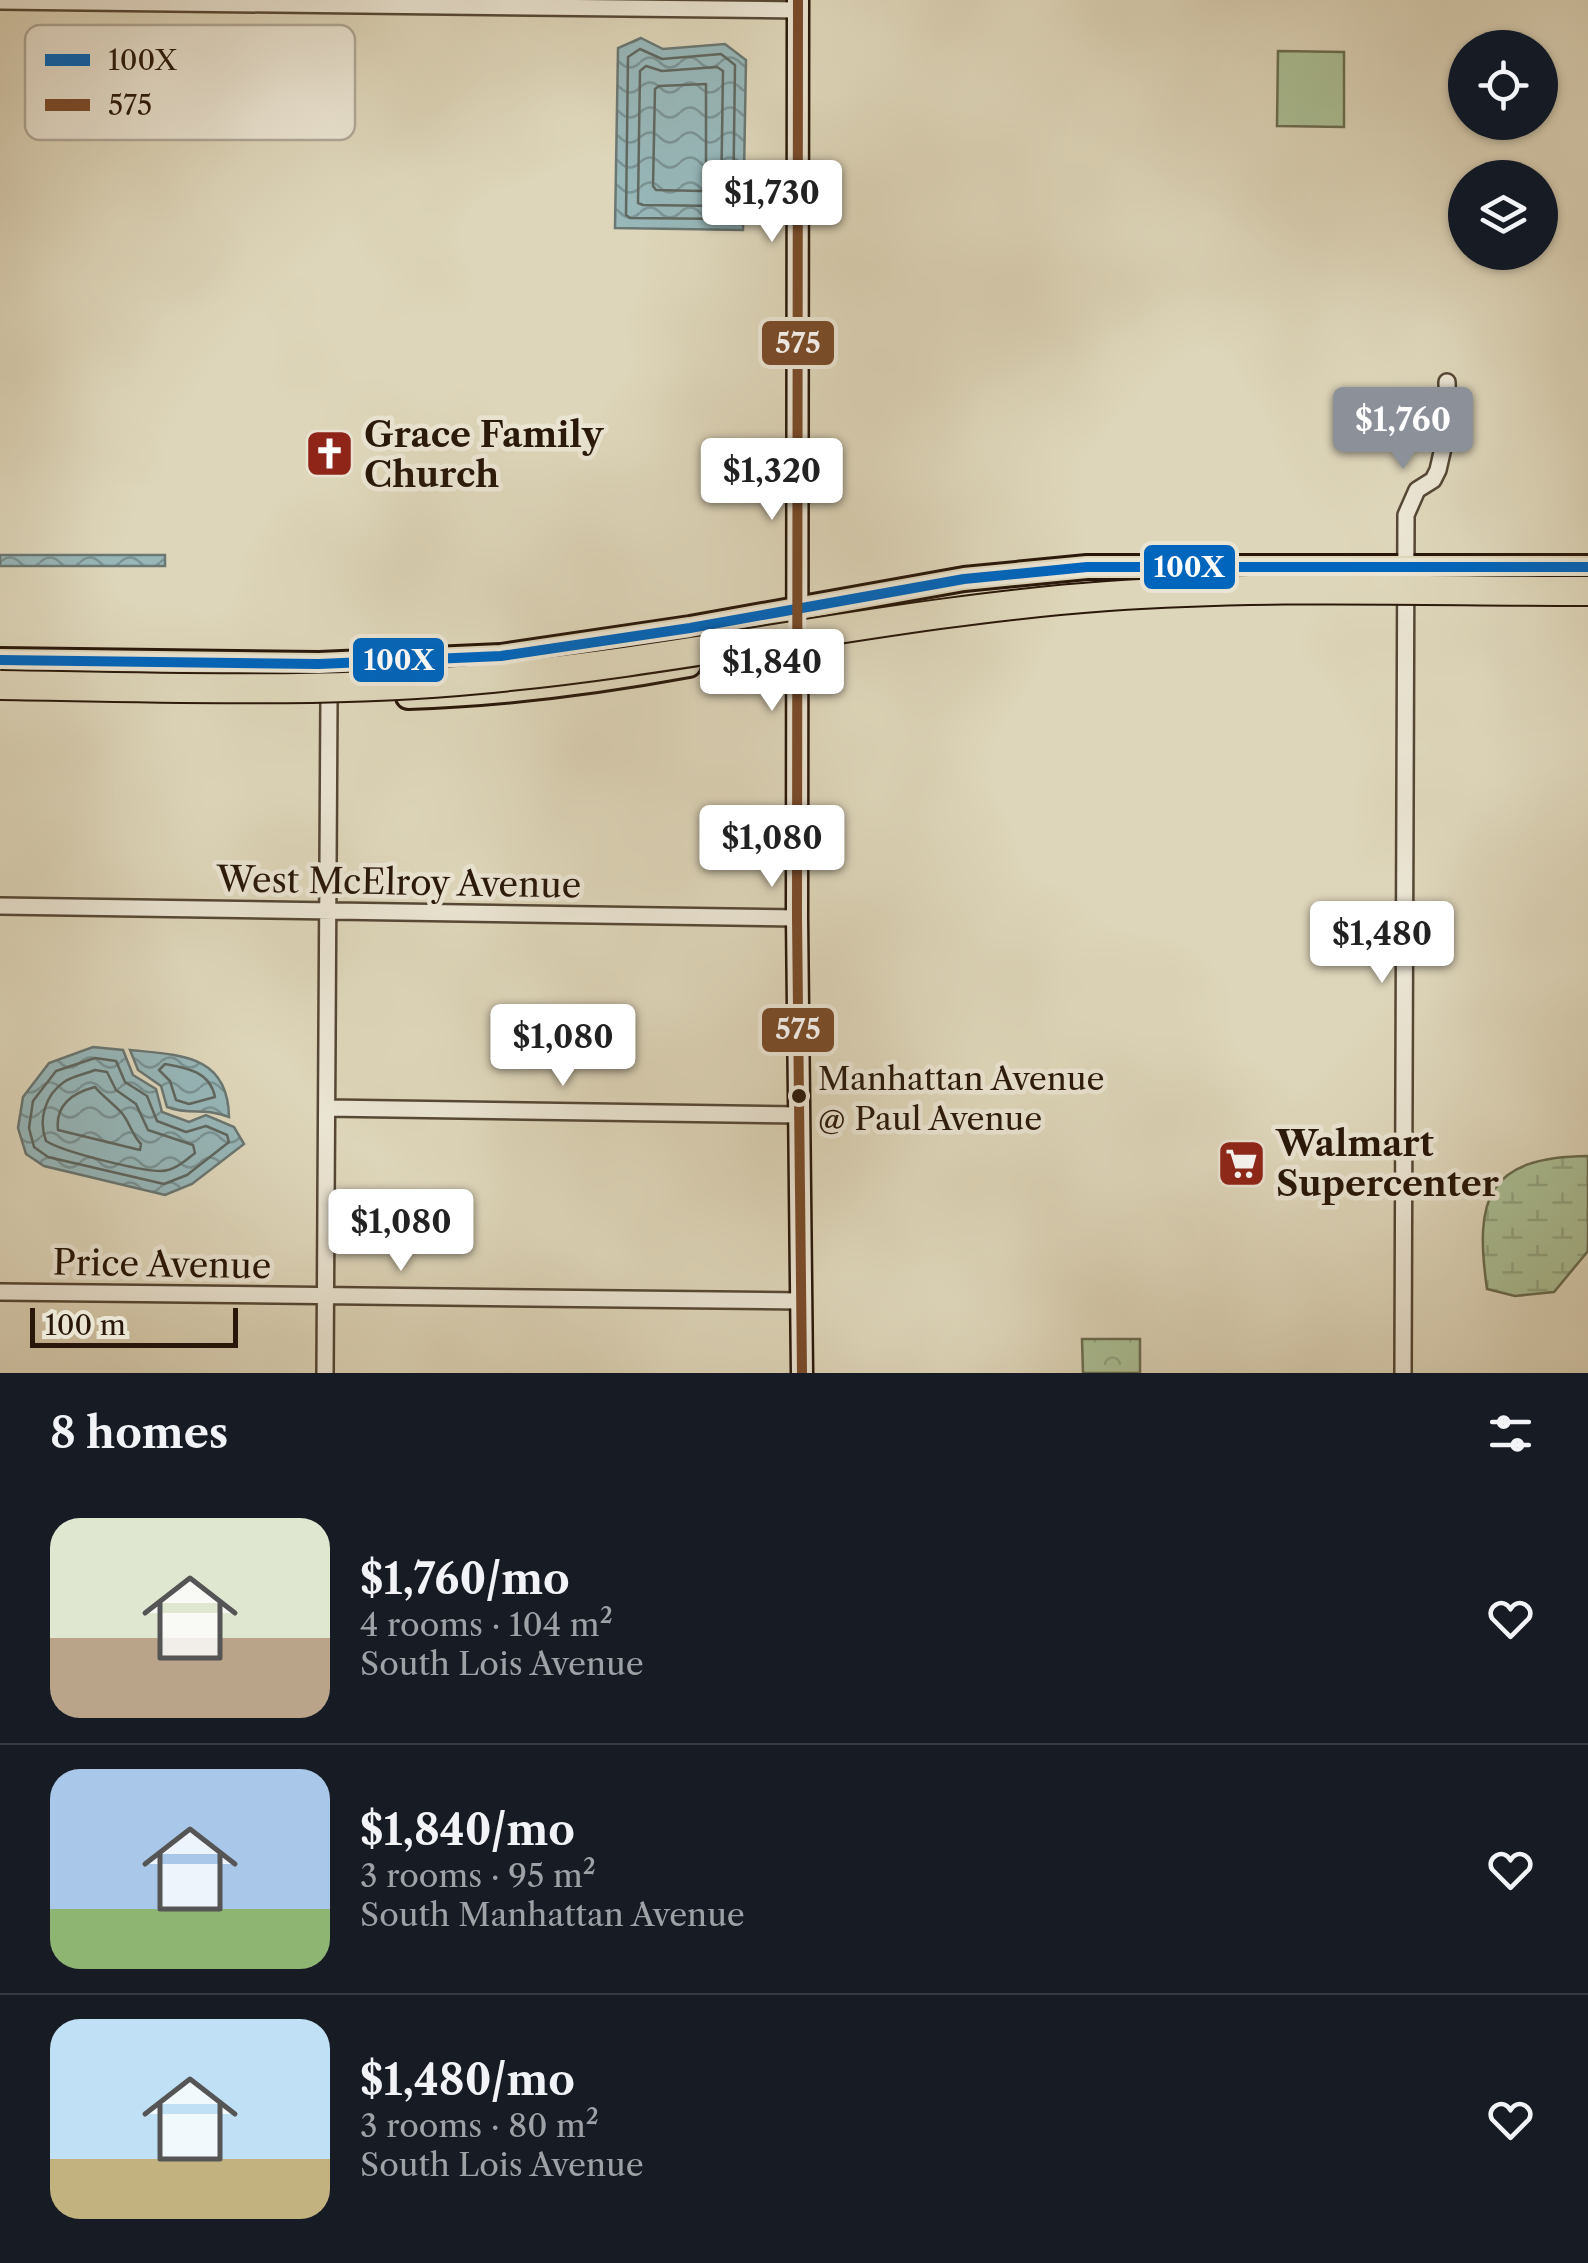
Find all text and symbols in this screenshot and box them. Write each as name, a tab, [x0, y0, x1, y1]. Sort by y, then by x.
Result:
legend	[25, 25, 355, 140]
map controls	[1448, 30, 1558, 270]
button: locate	[1448, 30, 1558, 140]
text: 100X	[108, 43, 178, 77]
text: 575	[108, 88, 152, 122]
pin: $1,730	[691, 160, 853, 245]
button: layers	[1448, 160, 1558, 270]
text: $1,730	[724, 173, 820, 212]
line badge: 575	[760, 319, 836, 367]
text: 575	[775, 326, 821, 360]
pin: $1,760	[1322, 387, 1484, 472]
text: $1,760	[1355, 400, 1451, 439]
place label: Grace Family Church	[364, 413, 605, 496]
church icon: Grace Family Church	[303, 428, 355, 480]
pin: $1,320	[691, 438, 853, 523]
text: $1,320	[723, 451, 821, 490]
line badge: 100X	[1142, 543, 1237, 591]
text: 100X	[1154, 550, 1225, 584]
pin: $1,840	[691, 629, 853, 714]
line badge: 100X	[351, 636, 446, 684]
text: $1,840	[722, 642, 822, 681]
text: 100X	[364, 643, 435, 677]
pin: $1,080	[691, 805, 853, 890]
text: $1,080	[721, 818, 823, 857]
street label: West McElroy Avenue	[215, 857, 582, 907]
pin: $1,480	[1301, 901, 1463, 986]
text: $1,480	[1332, 914, 1432, 953]
pin: $1,080	[482, 1004, 644, 1089]
line badge: 575	[760, 1006, 836, 1054]
text: 575	[775, 1012, 821, 1046]
text: $1,080	[512, 1017, 614, 1056]
place label: Manhattan Avenue @ Paul Avenue	[818, 1059, 1104, 1138]
marker: Manhattan Avenue @ Paul Avenue	[789, 1086, 809, 1106]
place label: Walmart Supercenter	[1275, 1122, 1499, 1205]
supermarket icon: Walmart Supercenter	[1215, 1137, 1267, 1189]
pin: $1,080	[320, 1189, 482, 1274]
text: $1,080	[350, 1202, 452, 1241]
street label: Price Avenue	[52, 1241, 272, 1287]
scale bar	[30, 1303, 238, 1348]
text: 100 m	[45, 1308, 126, 1342]
icon: filters	[1483, 1406, 1538, 1461]
text: 8 homes	[50, 1407, 228, 1459]
text: $1,760/mo	[360, 1553, 570, 1605]
icon: home	[130, 1558, 250, 1678]
icon: heart	[1483, 1591, 1538, 1646]
text: 4 rooms · 104 m²	[360, 1605, 613, 1644]
text: South Lois Avenue	[360, 1644, 644, 1683]
text: $1,840/mo	[360, 1804, 575, 1856]
icon: home	[130, 1809, 250, 1929]
icon: heart	[1483, 1842, 1538, 1897]
text: 3 rooms · 95 m²	[360, 1856, 596, 1895]
text: South Manhattan Avenue	[360, 1895, 745, 1934]
text: $1,480/mo	[360, 2054, 575, 2106]
icon: home	[130, 2059, 250, 2179]
icon: heart	[1483, 2092, 1538, 2147]
text: 3 rooms · 80 m²	[360, 2106, 599, 2145]
text: South Lois Avenue	[360, 2145, 644, 2184]

